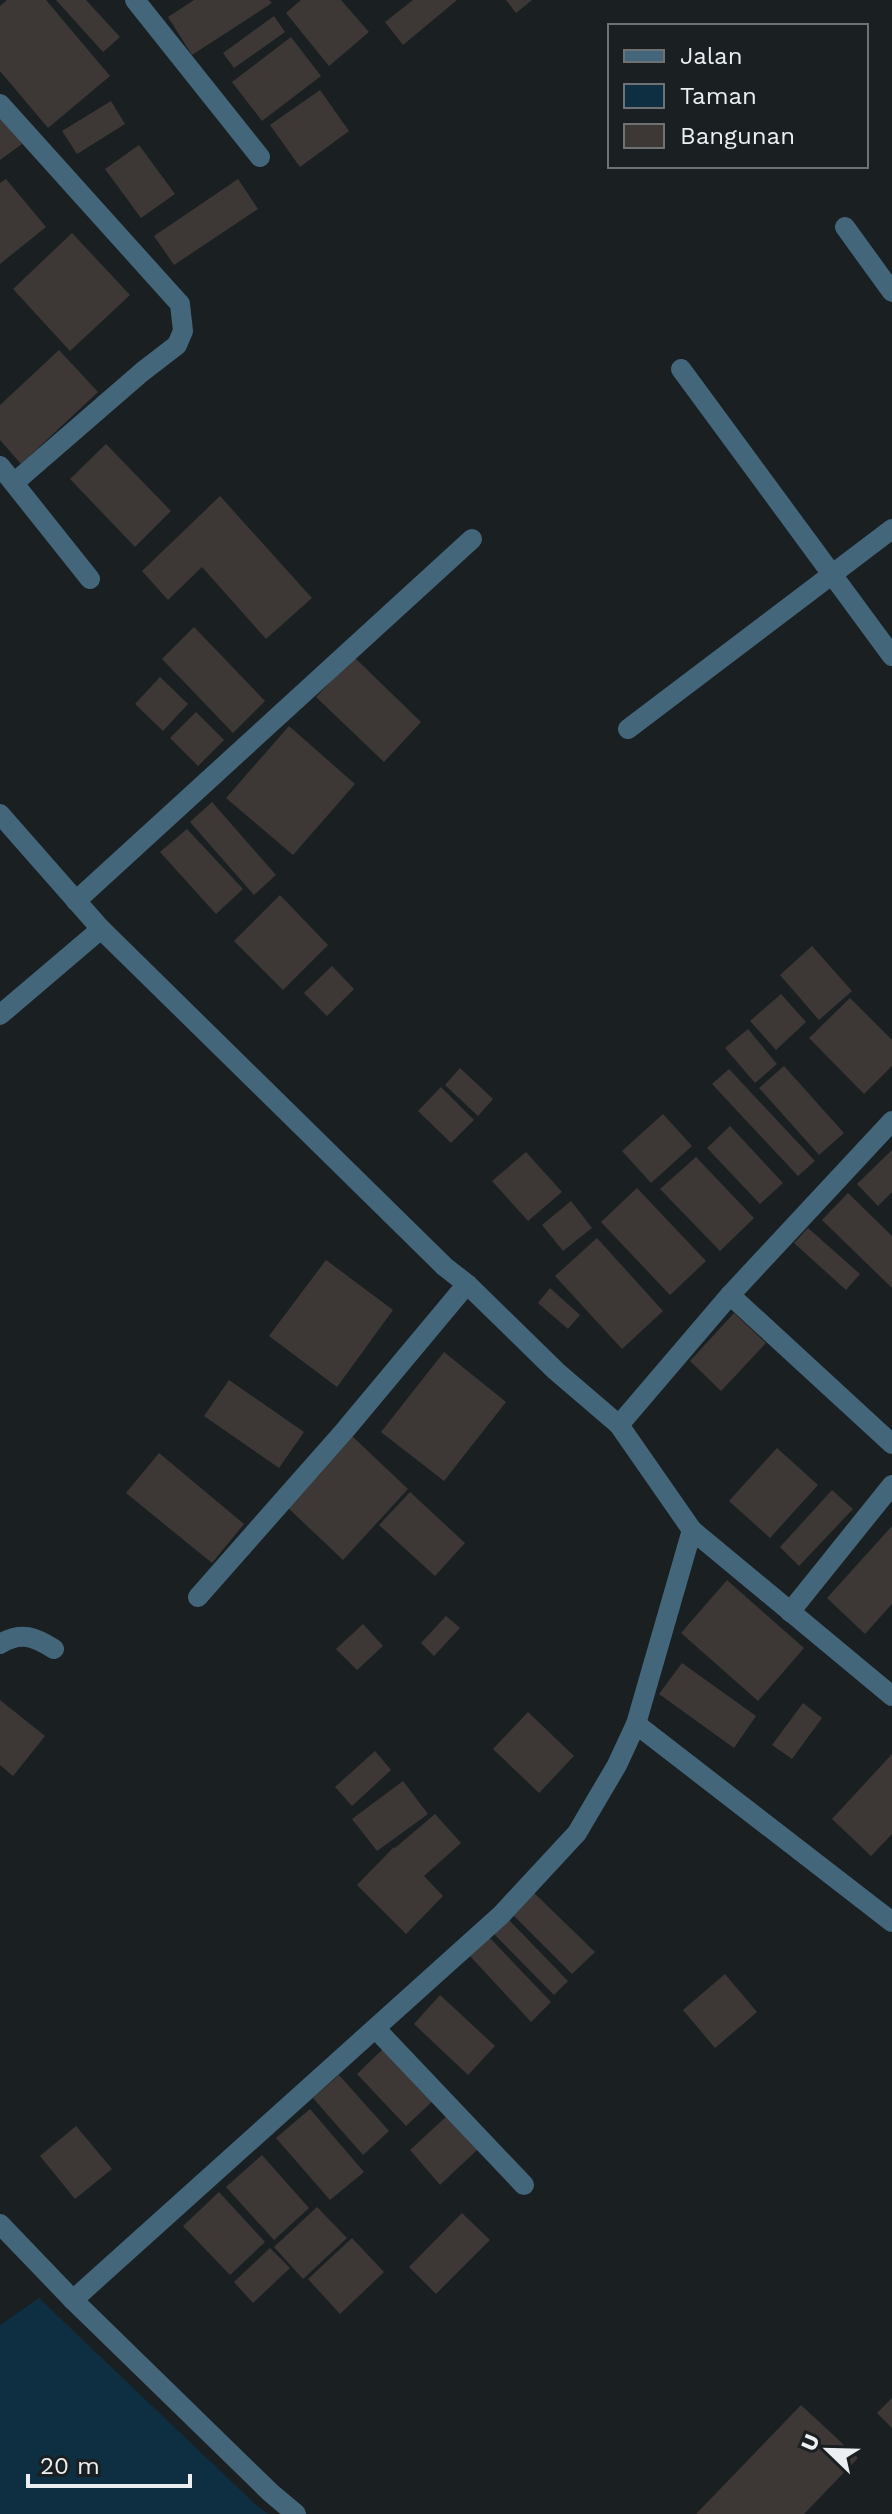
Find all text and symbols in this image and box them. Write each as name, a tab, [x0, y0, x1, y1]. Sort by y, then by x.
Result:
legend	[608, 24, 868, 168]
text: Jalan	[680, 42, 743, 70]
text: Taman	[680, 82, 757, 110]
text: Bangunan	[680, 122, 795, 150]
north arrow	[788, 2410, 868, 2490]
text: U	[795, 2430, 825, 2454]
scale bar	[28, 2438, 190, 2488]
text: 20 m	[40, 2452, 100, 2480]

